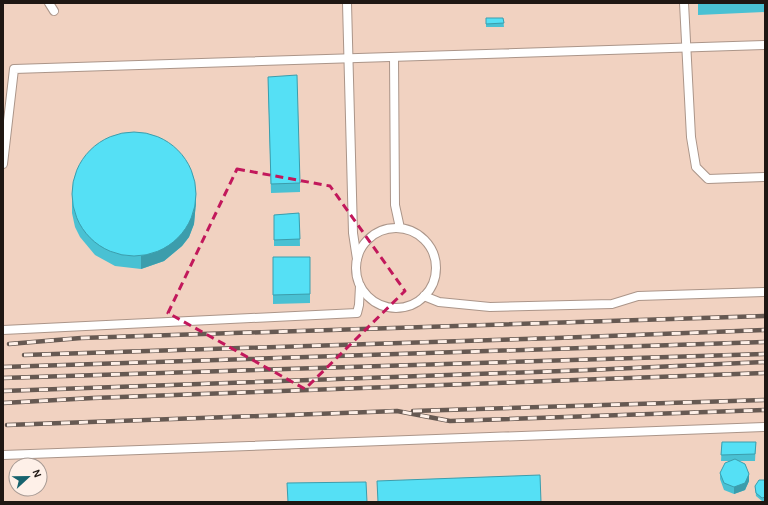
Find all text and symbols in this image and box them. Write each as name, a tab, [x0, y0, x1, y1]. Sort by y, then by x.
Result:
north arrow	[8, 457, 48, 497]
text: N	[30, 468, 43, 479]

